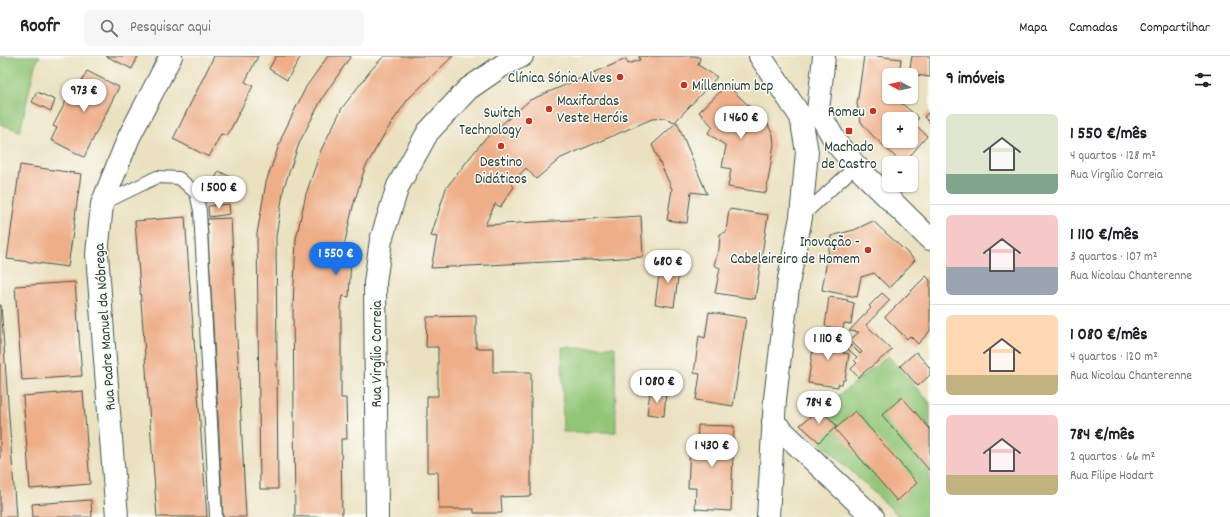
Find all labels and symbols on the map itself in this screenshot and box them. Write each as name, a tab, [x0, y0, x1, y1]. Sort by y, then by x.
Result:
place label: Clínica Sónia Alves	[508, 68, 612, 90]
north arrow	[882, 68, 918, 104]
marker: Clínica Sónia Alves	[615, 72, 625, 82]
place label: Millennium bcp	[692, 76, 774, 98]
pin: 973 €	[56, 79, 112, 113]
marker: Millennium bcp	[679, 80, 689, 90]
place label: Maxifardas Veste Heróis	[557, 91, 628, 130]
place label: Romeu	[828, 102, 865, 124]
place label: Switch Technology	[459, 103, 522, 142]
marker: Maxifardas Veste Heróis	[544, 104, 554, 114]
pin: 1 460 €	[704, 106, 778, 140]
marker: Romeu	[868, 106, 878, 116]
marker: Switch Technology	[524, 116, 534, 126]
marker: Machado de Castro	[844, 126, 854, 136]
place label: Machado de Castro	[821, 137, 877, 176]
marker: Destino Didáticos	[496, 141, 506, 151]
place label: Destino Didáticos	[475, 152, 527, 191]
pin: 1 500 €	[182, 176, 256, 210]
place label: Inovação - Cabeleireiro de Homem	[730, 232, 860, 271]
street label: Rua Padre Manuel da Nóbrega	[89, 242, 123, 411]
pin: 1 550 €	[299, 242, 373, 276]
marker: Inovação - Cabeleireiro de Homem	[863, 245, 873, 255]
pin: 680 €	[640, 250, 696, 284]
street label: Rua Virgílio Correia	[367, 299, 389, 408]
pin: 1 110 €	[791, 327, 865, 361]
pin: 1 080 €	[620, 370, 694, 404]
pin: 784 €	[791, 391, 847, 425]
pin: 1 430 €	[675, 434, 749, 468]

